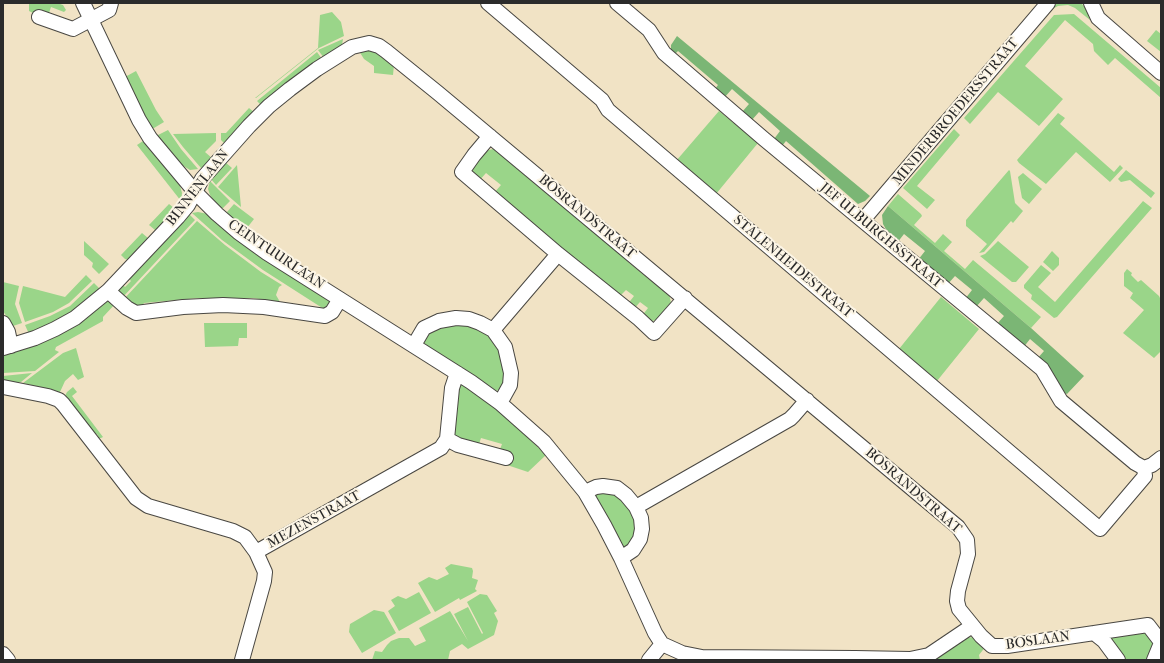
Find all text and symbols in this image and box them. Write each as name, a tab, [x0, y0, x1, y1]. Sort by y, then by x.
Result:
street label: MINDERBROEDERSSTRAAT	[890, 35, 1022, 189]
street label: BINNENLAAN	[163, 146, 233, 230]
street label: BOSRANDSTRAAT	[535, 171, 639, 263]
street label: JEF ULBURGHSSTRAAT	[816, 180, 946, 292]
street label: STALENHEIDESTRAAT	[730, 212, 856, 322]
street label: CEINTUURLAAN	[225, 217, 327, 293]
street label: BOSRANDSTRAAT	[861, 445, 965, 537]
street label: MEZENSTRAAT	[264, 487, 364, 553]
street label: BOSLAAN	[1005, 628, 1071, 654]

